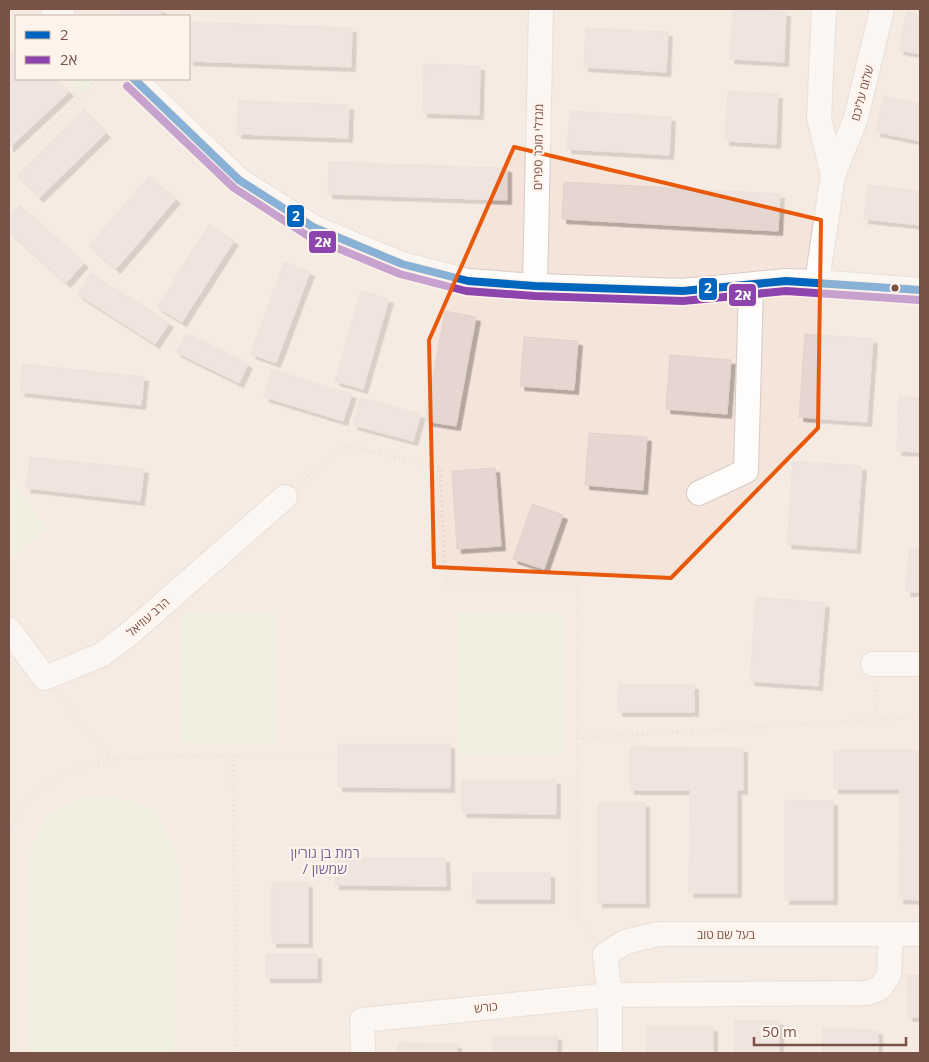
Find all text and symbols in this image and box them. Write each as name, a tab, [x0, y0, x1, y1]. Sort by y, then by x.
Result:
legend	[15, 15, 190, 80]
text: 2	[60, 24, 69, 44]
text: 2א	[60, 49, 77, 69]
street label: שלום עליכם	[846, 63, 878, 123]
street label: מנדלי מוכר ספרים	[529, 104, 547, 190]
line badge: 2	[286, 204, 305, 228]
text: 2	[292, 206, 300, 225]
line badge: 2א	[308, 230, 337, 254]
text: 2א	[314, 232, 332, 251]
line badge: 2	[698, 277, 718, 301]
text: 2	[704, 278, 712, 297]
line badge: 2א	[728, 283, 757, 307]
unlabelled marker	[890, 283, 900, 293]
text: 2א	[734, 285, 752, 304]
street label: הרב עוזיאל	[123, 594, 173, 640]
district label: רמת בן גוריון / שמשון	[290, 843, 360, 878]
street label: בעל שם טוב	[697, 926, 756, 943]
street label: כורש	[474, 997, 499, 1017]
scale bar	[754, 1014, 906, 1046]
text: 50 m	[762, 1021, 797, 1041]

